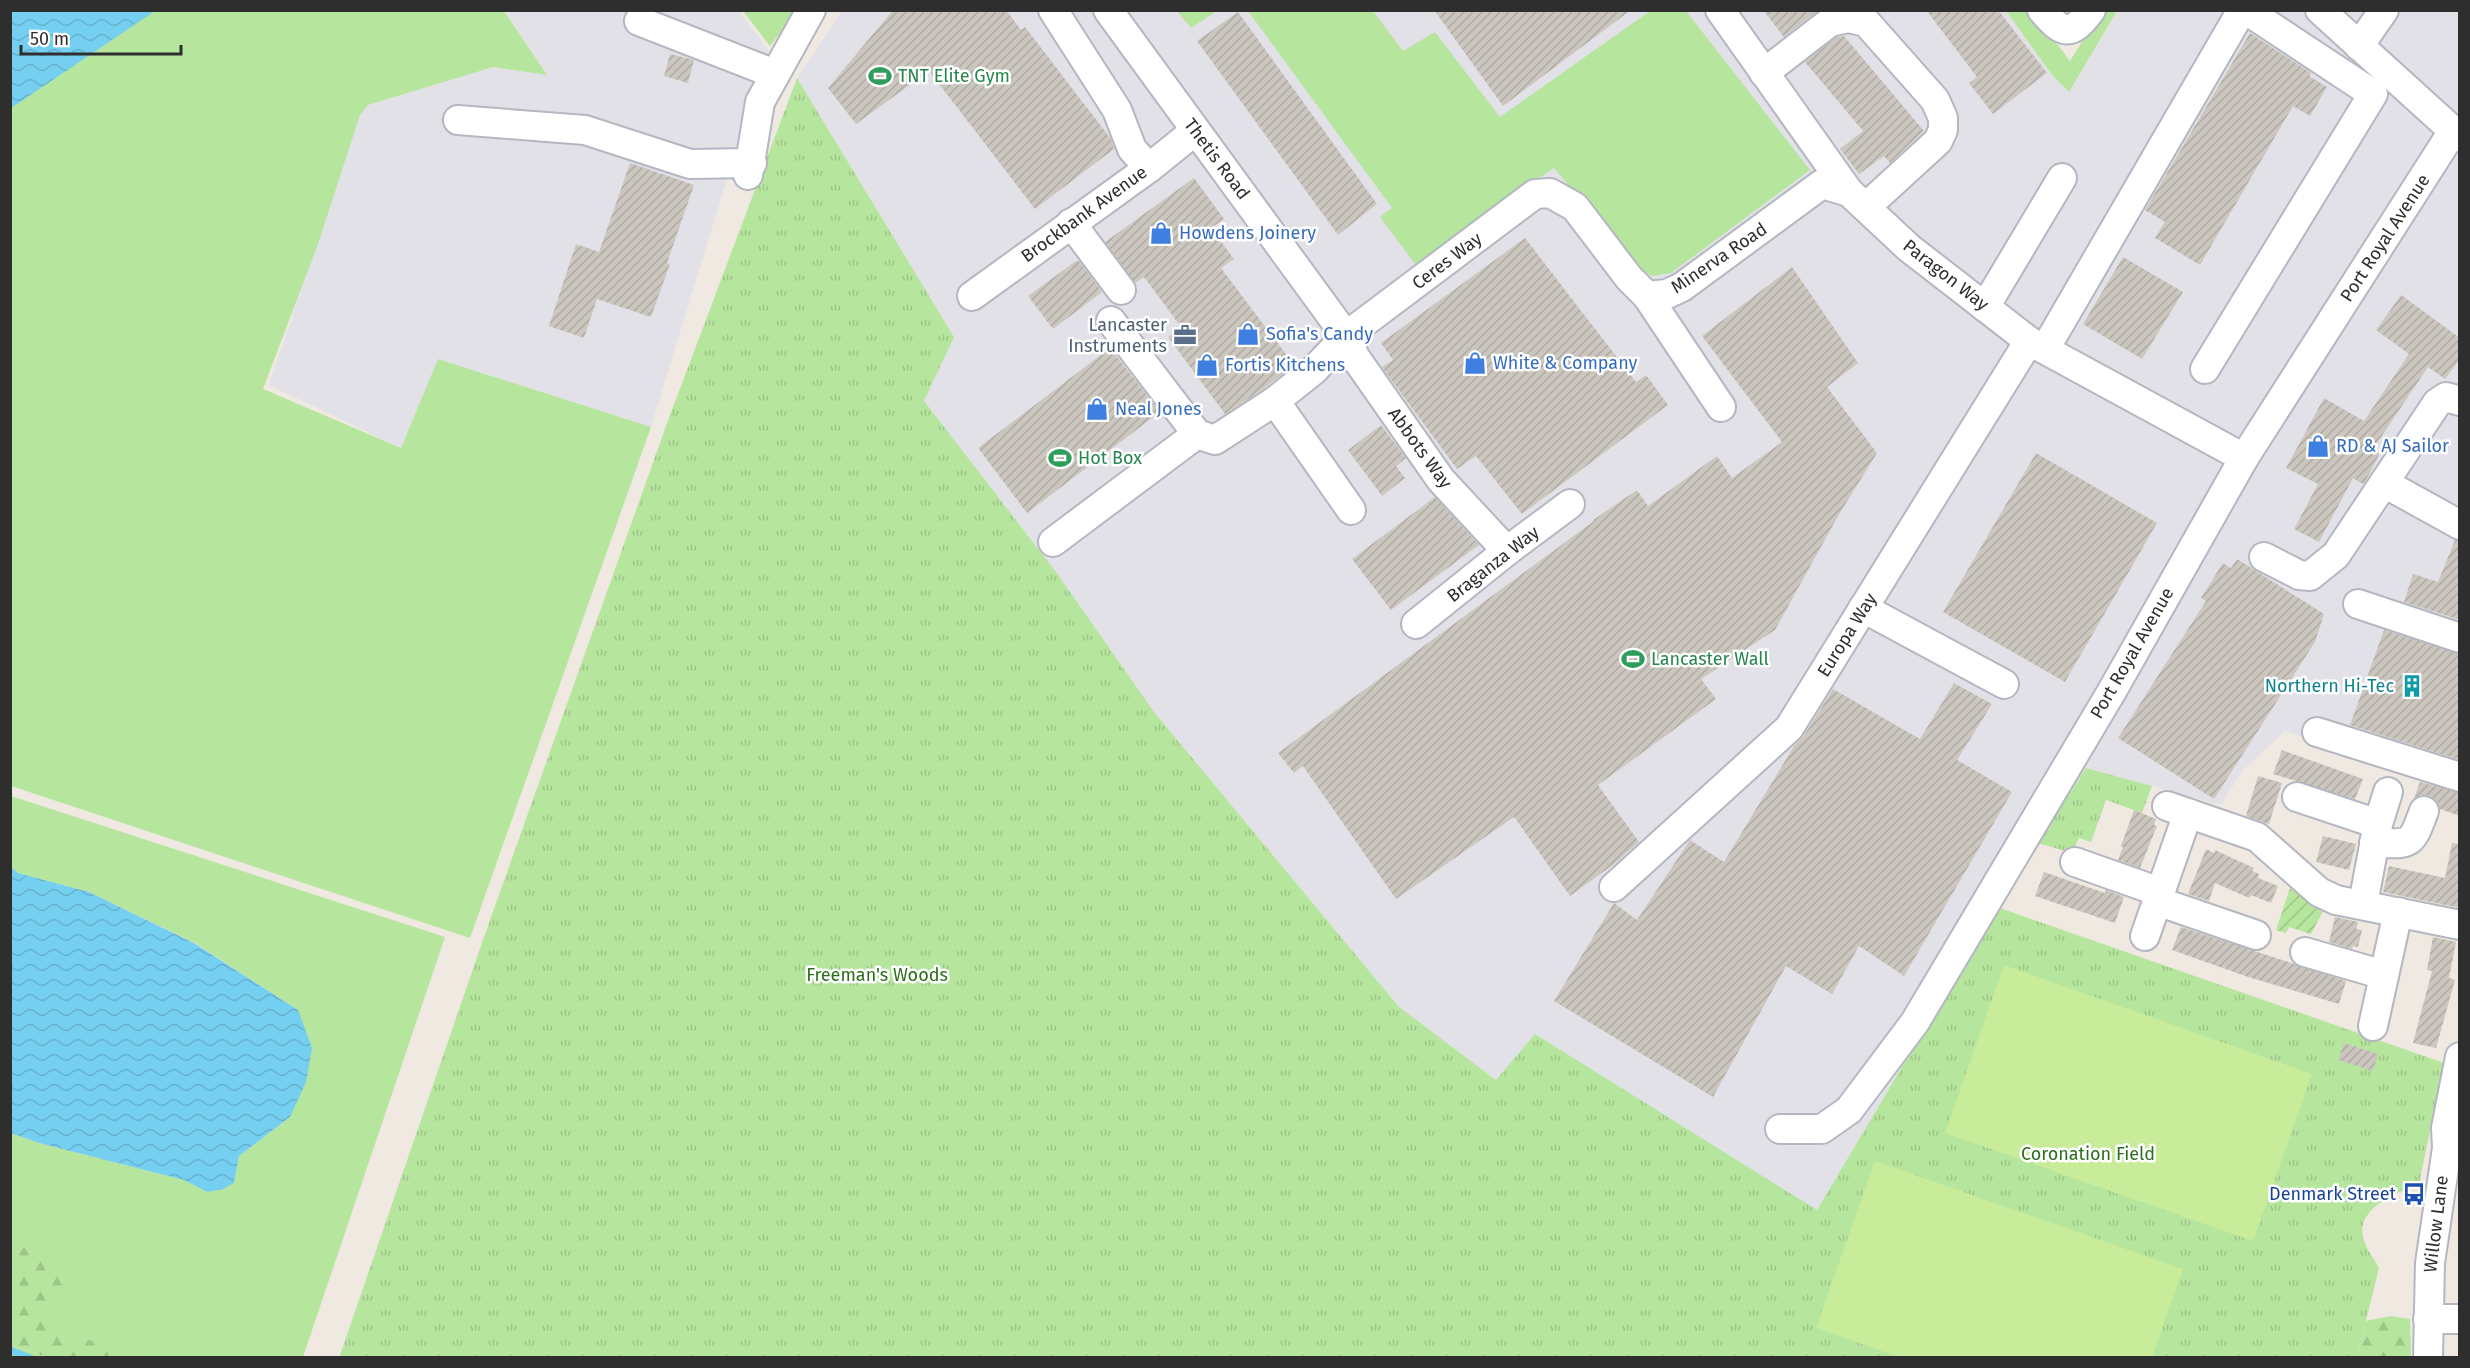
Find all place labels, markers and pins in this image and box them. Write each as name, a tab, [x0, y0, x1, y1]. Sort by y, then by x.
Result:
sports icon: TNT Elite Gym	[867, 63, 893, 89]
place label: TNT Elite Gym	[898, 65, 1010, 87]
shop icon: Howdens Joinery	[1148, 220, 1174, 246]
place label: Howdens Joinery	[1179, 222, 1316, 244]
place label: Lancaster Instruments	[1068, 314, 1167, 357]
shop icon: Sofia's Candy	[1235, 321, 1261, 347]
office icon: Lancaster Instruments	[1172, 322, 1198, 348]
place label: Sofia's Candy	[1266, 323, 1373, 345]
shop icon: White & Company	[1462, 350, 1488, 376]
shop icon: Fortis Kitchens	[1194, 352, 1220, 378]
place label: White & Company	[1493, 352, 1638, 374]
place label: Fortis Kitchens	[1225, 354, 1345, 376]
shop icon: Neal Jones	[1084, 396, 1110, 422]
place label: Neal Jones	[1115, 398, 1201, 420]
shop icon: RD & AJ Sailor	[2305, 433, 2331, 459]
place label: RD & AJ Sailor	[2336, 435, 2449, 457]
sports icon: Hot Box	[1047, 445, 1073, 471]
place label: Hot Box	[1078, 447, 1142, 469]
sports icon: Lancaster Wall	[1620, 646, 1646, 672]
place label: Lancaster Wall	[1651, 648, 1769, 670]
building icon: Northern Hi-Tec	[2399, 673, 2425, 699]
place label: Northern Hi-Tec	[2265, 675, 2394, 697]
bus stop icon: Denmark Street	[2401, 1181, 2427, 1207]
place label: Denmark Street	[2269, 1183, 2396, 1205]

